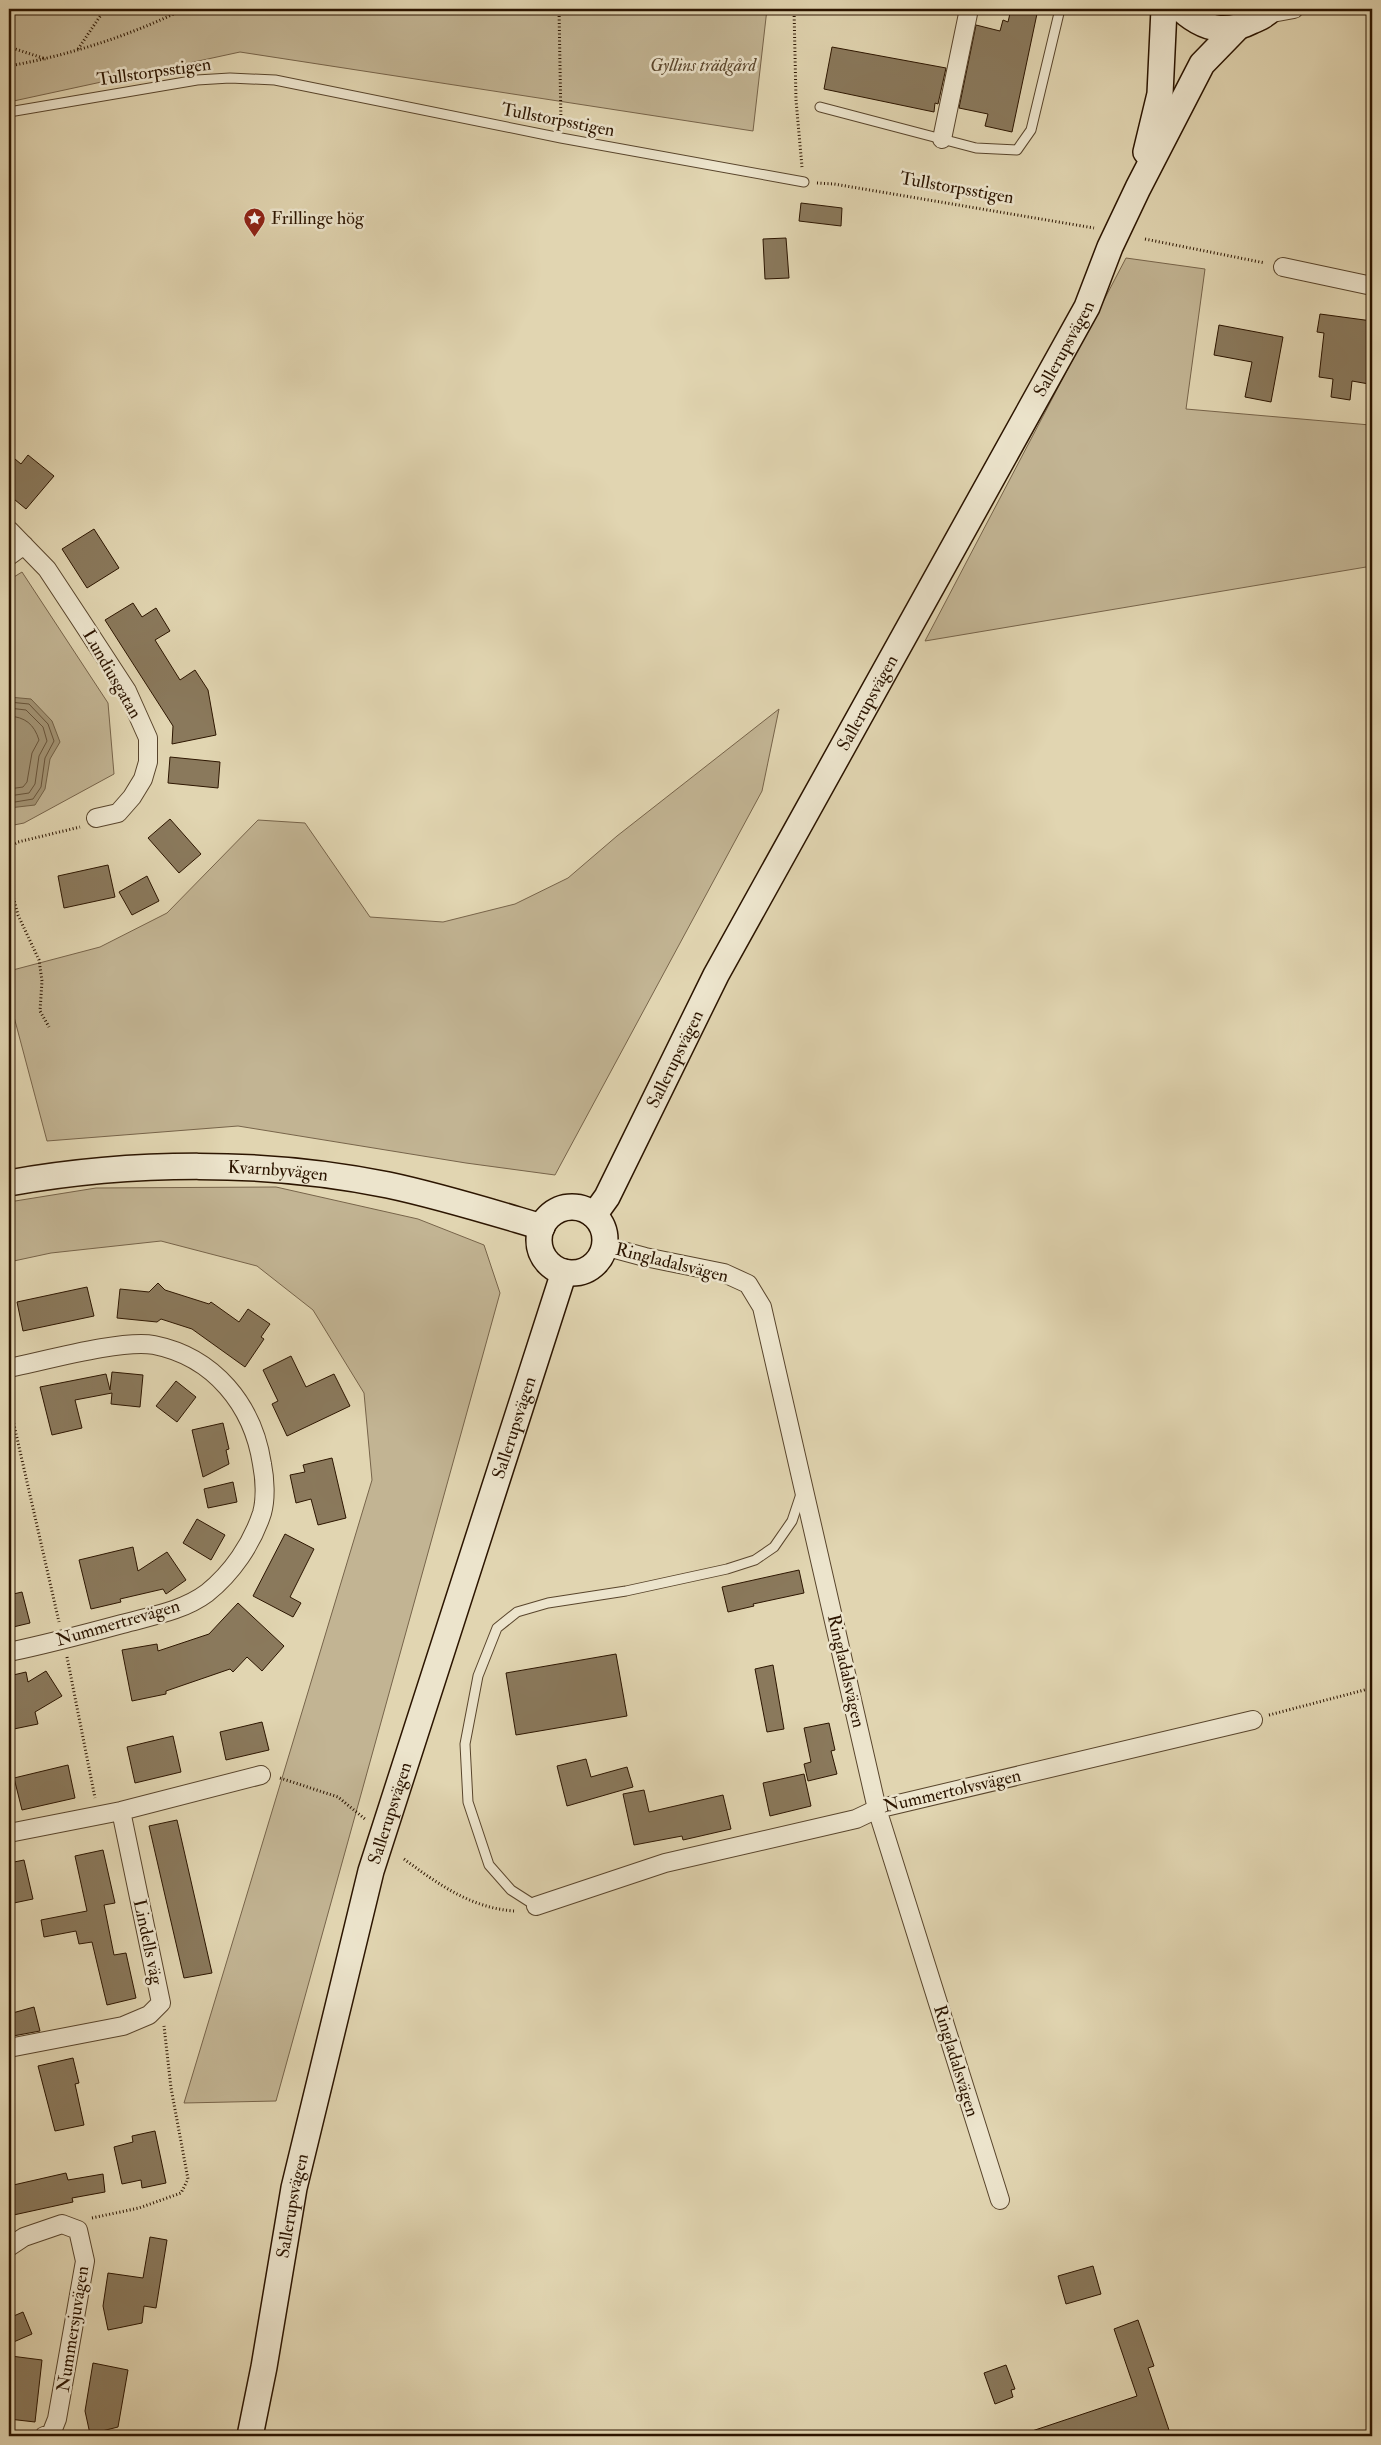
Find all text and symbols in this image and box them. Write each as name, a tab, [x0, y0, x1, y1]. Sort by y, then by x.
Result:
street label: Tullstorpsstigen	[95, 53, 213, 91]
park label: Gyllins trädgård	[650, 54, 757, 77]
street label: Tullstorpsstigen	[499, 98, 617, 142]
street label: Tullstorpsstigen	[898, 167, 1016, 209]
place icon: Frillinge hög	[243, 206, 267, 237]
place label: Frillinge hög	[271, 207, 365, 230]
street label: Sallerupsvägen	[1028, 298, 1100, 401]
street label: Lundiusgatan	[77, 625, 147, 723]
street label: Sallerupsvägen	[831, 651, 903, 755]
street label: Sallerupsvägen	[641, 1006, 709, 1112]
street label: Kvarnbyvägen	[227, 1155, 329, 1186]
street label: Ringladalsvägen	[613, 1238, 731, 1288]
street label: Sallerupsvägen	[487, 1373, 541, 1482]
street label: Nummertrevägen	[53, 1594, 183, 1652]
street label: Ringladalsvägen	[822, 1612, 870, 1730]
street label: Sallerupsvägen	[362, 1759, 417, 1867]
street label: Nummertolvsvägen	[881, 1764, 1023, 1818]
street label: Lindells väg	[128, 1897, 168, 1988]
street label: Ringladalsvägen	[928, 2002, 984, 2120]
street label: Sallerupsvägen	[271, 2151, 313, 2260]
street label: Nummersjuvägen	[52, 2264, 94, 2394]

